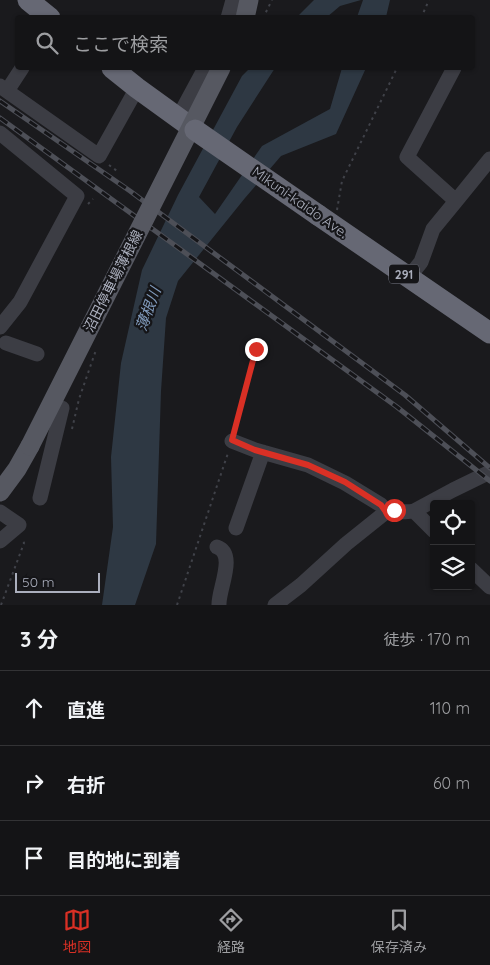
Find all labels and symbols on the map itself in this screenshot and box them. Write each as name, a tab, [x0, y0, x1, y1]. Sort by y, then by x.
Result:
street label: Mikuni-kaido Ave.	[249, 162, 351, 242]
street label: 沼田停車場薄根線	[80, 227, 146, 335]
road number: 291	[389, 264, 419, 284]
water label: 薄根川	[131, 283, 165, 333]
route end	[245, 338, 268, 361]
route start	[383, 499, 406, 522]
scale bar	[15, 570, 100, 593]

